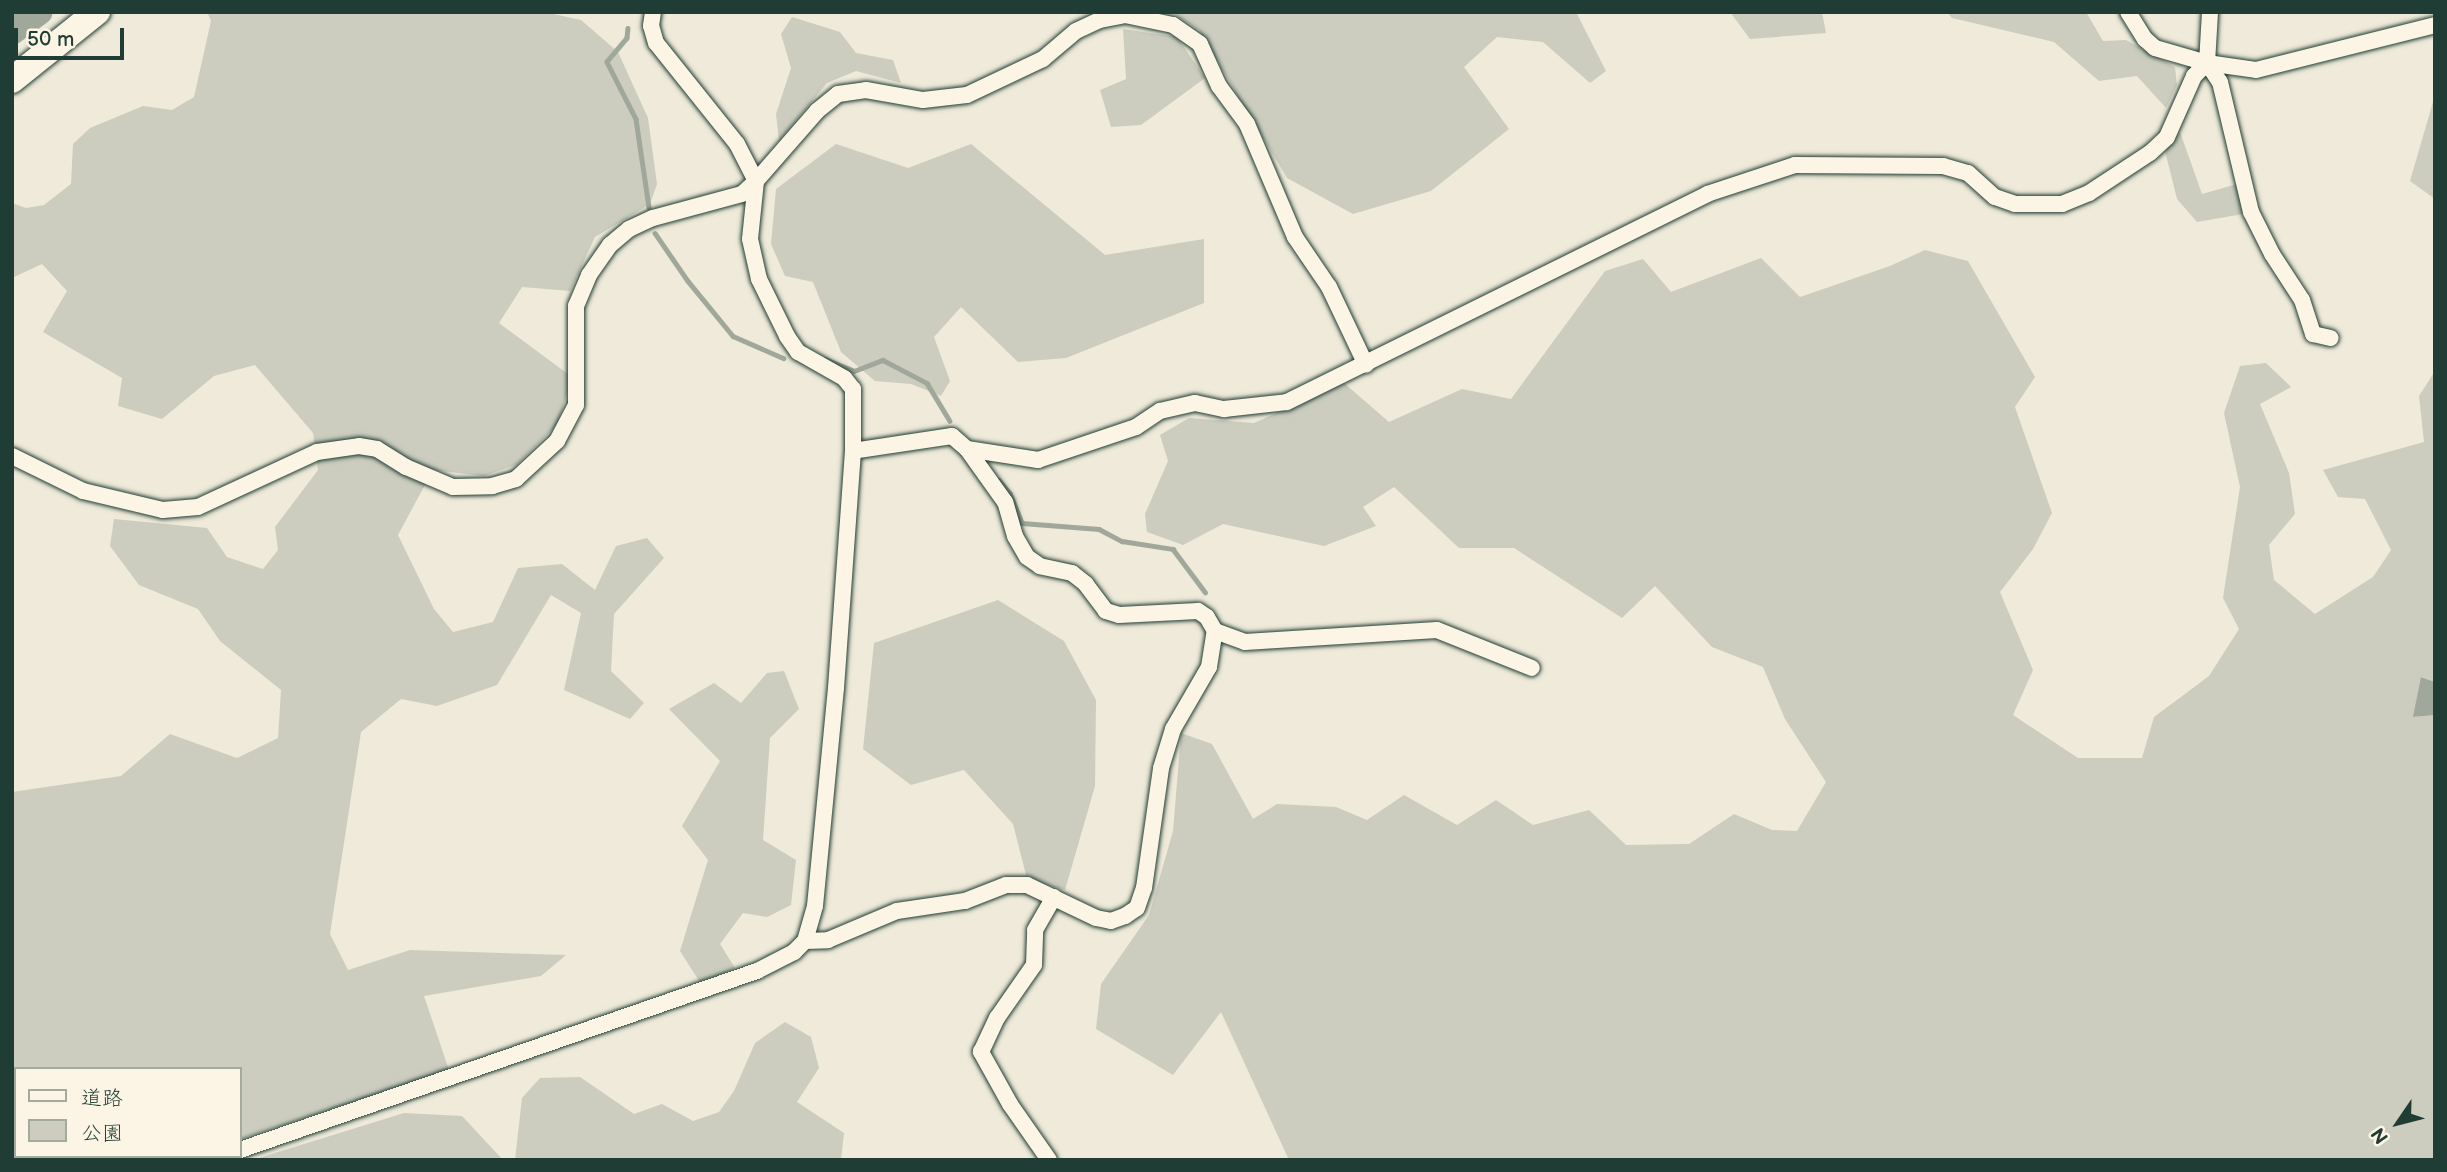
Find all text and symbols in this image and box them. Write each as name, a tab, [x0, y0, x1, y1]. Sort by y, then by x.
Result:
scale bar	[18, 14, 128, 58]
text: 50 m	[27, 27, 74, 52]
legend	[14, 1067, 242, 1158]
text: 道路	[81, 1086, 123, 1111]
north arrow	[2363, 1088, 2433, 1158]
text: 公園	[81, 1121, 123, 1146]
text: N	[2367, 1123, 2394, 1148]

